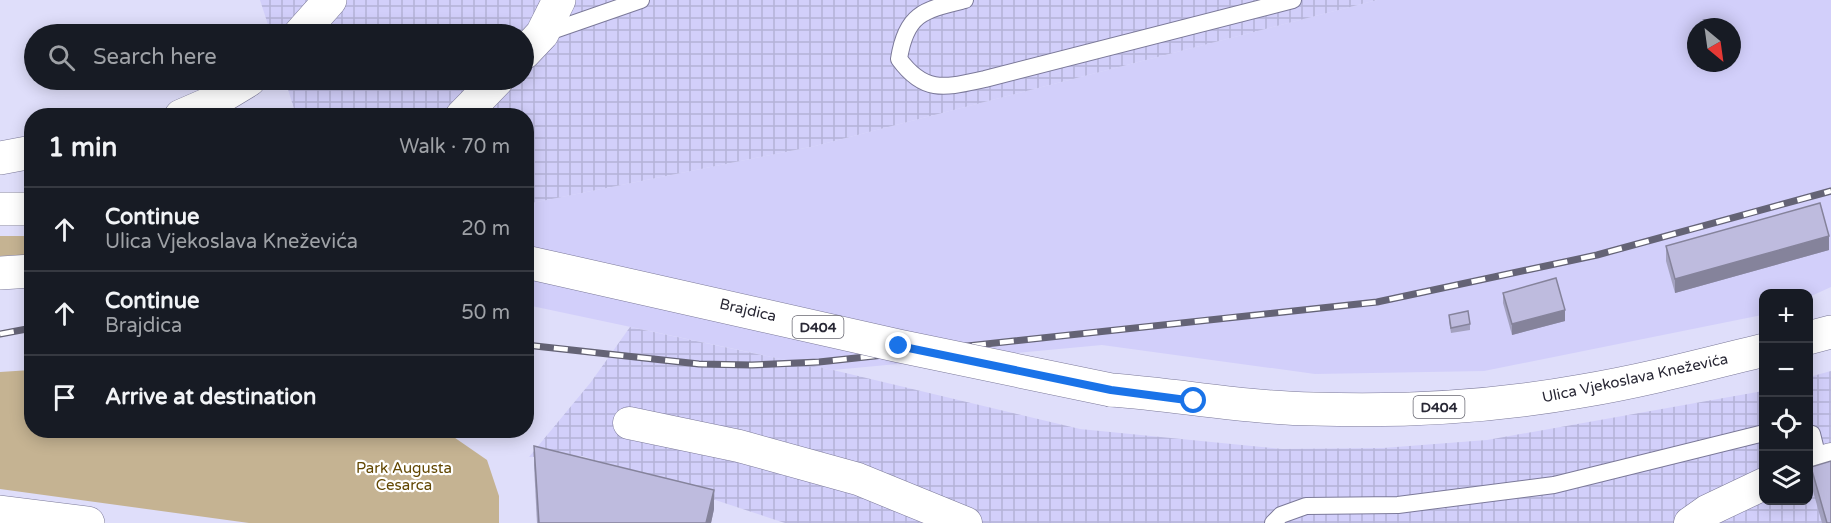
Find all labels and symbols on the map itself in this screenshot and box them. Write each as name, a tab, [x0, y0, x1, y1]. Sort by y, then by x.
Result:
north arrow	[1687, 18, 1741, 72]
street label: Brajdica	[718, 295, 778, 325]
road number: D404	[792, 316, 844, 338]
route end	[885, 332, 911, 358]
street label: Ulica Vjekoslava Kneževića	[1540, 349, 1730, 407]
route start	[1180, 387, 1206, 413]
road number: D404	[1414, 396, 1464, 418]
park label: Park Augusta Cesarca	[356, 459, 452, 494]

